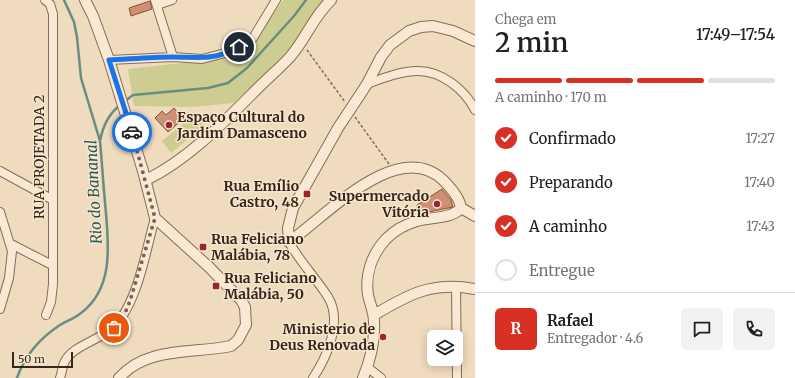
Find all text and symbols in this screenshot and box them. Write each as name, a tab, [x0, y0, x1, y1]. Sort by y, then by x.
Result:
text: Chega em	[495, 11, 556, 28]
text: 17:49–17:54	[696, 25, 775, 44]
text: 2 min	[495, 26, 568, 59]
pin	[222, 30, 256, 64]
icon: home	[228, 36, 250, 58]
text: A caminho · 170 m	[495, 89, 607, 106]
street label: RUA PROJETADA 2	[30, 95, 48, 219]
place label: Espaço Cultural do Jardim Damasceno	[176, 108, 307, 142]
courier	[112, 112, 152, 152]
marker: Espaço Cultural do Jardim Damasceno	[164, 120, 174, 130]
icon: car	[121, 121, 143, 143]
icon: check	[495, 127, 517, 149]
text: Confirmado	[529, 129, 616, 148]
text: 17:27	[745, 130, 775, 147]
water label: Rio do Bananal	[81, 139, 106, 245]
icon: check	[495, 171, 517, 193]
text: Preparando	[529, 173, 613, 192]
text: 17:40	[744, 174, 775, 191]
place label: Rua Emílio Castro, 48	[223, 177, 299, 211]
place label: Supermercado Vitória	[329, 187, 429, 221]
marker: Rua Emílio Castro, 48	[302, 189, 312, 199]
marker: Supermercado Vitória	[432, 199, 442, 209]
icon: check	[495, 215, 517, 237]
text: A caminho	[529, 217, 607, 236]
text: 17:43	[746, 218, 775, 235]
place label: Rua Feliciano Malábia, 78	[211, 230, 304, 264]
marker: Rua Feliciano Malábia, 78	[198, 242, 208, 252]
text: Entregue	[529, 261, 595, 280]
place label: Rua Feliciano Malábia, 50	[224, 269, 317, 303]
marker: Rua Feliciano Malábia, 50	[211, 281, 221, 291]
button: chat	[681, 308, 723, 350]
button: phone	[733, 308, 775, 350]
pin	[97, 311, 131, 345]
text: Rafael	[547, 311, 593, 330]
icon: bag	[103, 317, 125, 339]
text: R	[511, 319, 521, 338]
place label: Ministerio de Deus Renovada	[269, 320, 375, 354]
map controls	[427, 330, 463, 366]
button: layers	[427, 330, 463, 366]
text: Entregador · 4.6	[547, 330, 643, 347]
marker: Ministerio de Deus Renovada	[378, 332, 388, 342]
scale bar	[12, 350, 73, 369]
text: 50 m	[18, 352, 45, 366]

